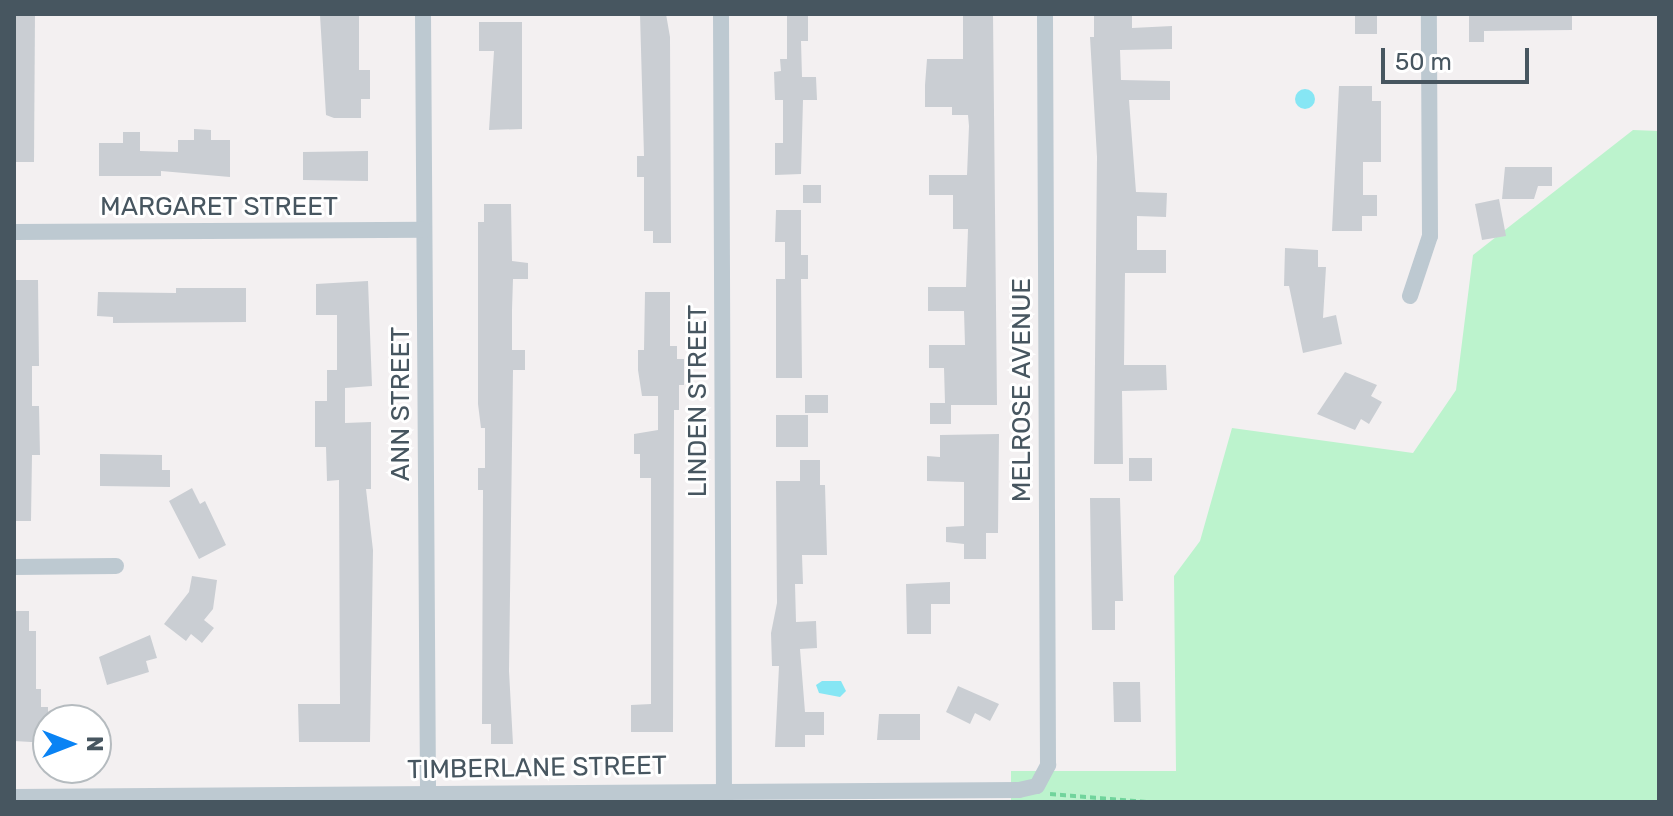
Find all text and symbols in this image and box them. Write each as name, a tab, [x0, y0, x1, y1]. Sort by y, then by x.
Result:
scale bar	[1385, 32, 1533, 82]
text: 50 m	[1395, 48, 1452, 76]
street label: MARGARET STREET	[100, 191, 338, 223]
street label: MELROSE AVENUE	[1006, 278, 1038, 502]
street label: LINDEN STREET	[682, 305, 714, 497]
street label: ANN STREET	[385, 327, 417, 481]
north arrow	[32, 704, 112, 784]
text: N	[81, 736, 108, 752]
street label: TIMBERLANE STREET	[407, 750, 667, 786]

